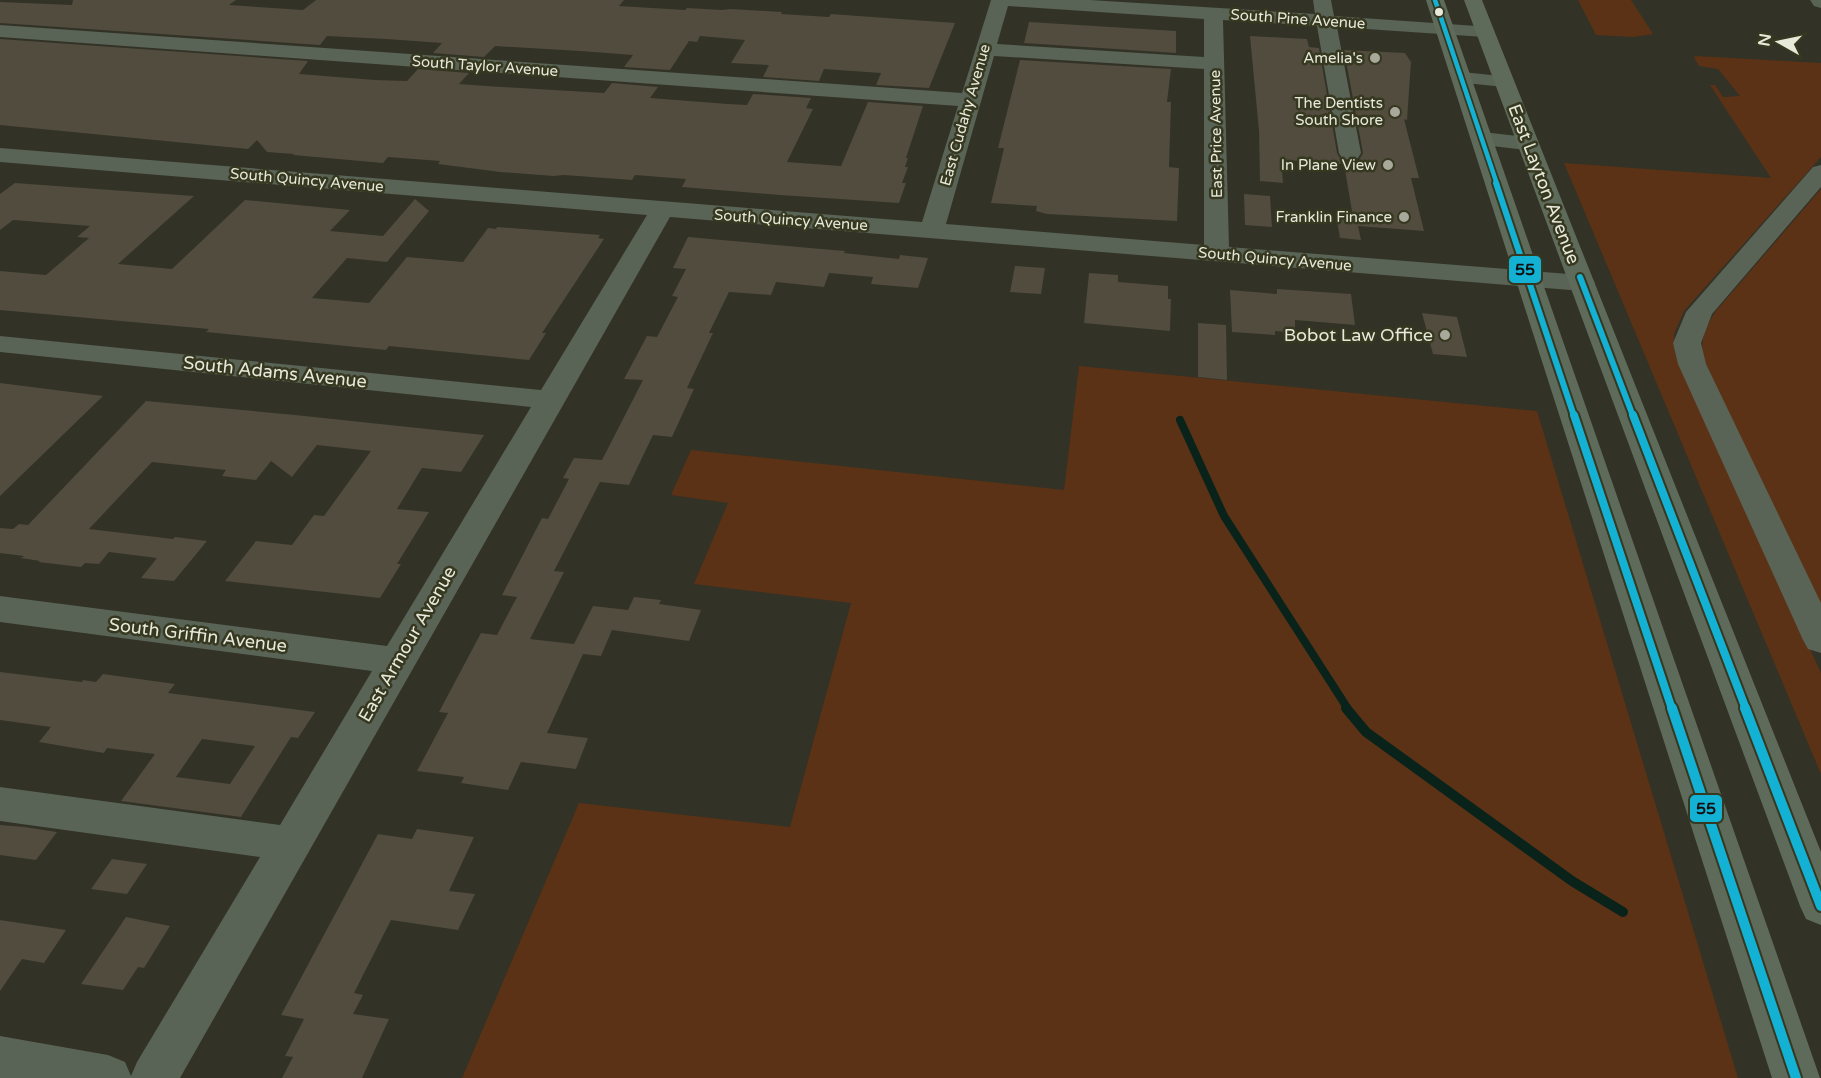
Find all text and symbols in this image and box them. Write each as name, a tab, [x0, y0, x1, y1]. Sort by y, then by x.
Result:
street label: South Pine Avenue	[1230, 5, 1366, 33]
unlabelled marker	[1433, 6, 1445, 18]
north arrow	[1749, 12, 1809, 72]
text: N	[1754, 32, 1776, 48]
street label: East Cudahy Avenue	[936, 42, 994, 188]
place label: Amelia's	[1303, 49, 1363, 67]
marker: Amelia's	[1368, 51, 1382, 65]
street label: South Taylor Avenue	[411, 52, 559, 80]
street label: East Price Avenue	[1206, 70, 1226, 198]
place label: The Dentists South Shore	[1294, 94, 1383, 129]
street label: East Layton Avenue	[1503, 101, 1585, 267]
marker: The Dentists South Shore	[1388, 105, 1402, 119]
place label: In Plane View	[1281, 156, 1376, 174]
marker: In Plane View	[1381, 158, 1395, 172]
street label: South Quincy Avenue	[230, 164, 384, 196]
street label: South Quincy Avenue	[714, 206, 868, 234]
place label: Franklin Finance	[1275, 208, 1392, 226]
marker: Franklin Finance	[1397, 210, 1411, 224]
street label: South Quincy Avenue	[1198, 243, 1352, 275]
line badge: 55	[1508, 255, 1542, 284]
text: 55	[1515, 260, 1535, 280]
place label: Bobot Law Office	[1284, 324, 1433, 346]
marker: Bobot Law Office	[1438, 328, 1452, 342]
street label: South Adams Avenue	[182, 351, 368, 393]
street label: East Armour Avenue	[353, 562, 461, 726]
street label: South Griffin Avenue	[108, 613, 288, 657]
line badge: 55	[1689, 794, 1723, 823]
text: 55	[1696, 799, 1716, 819]

